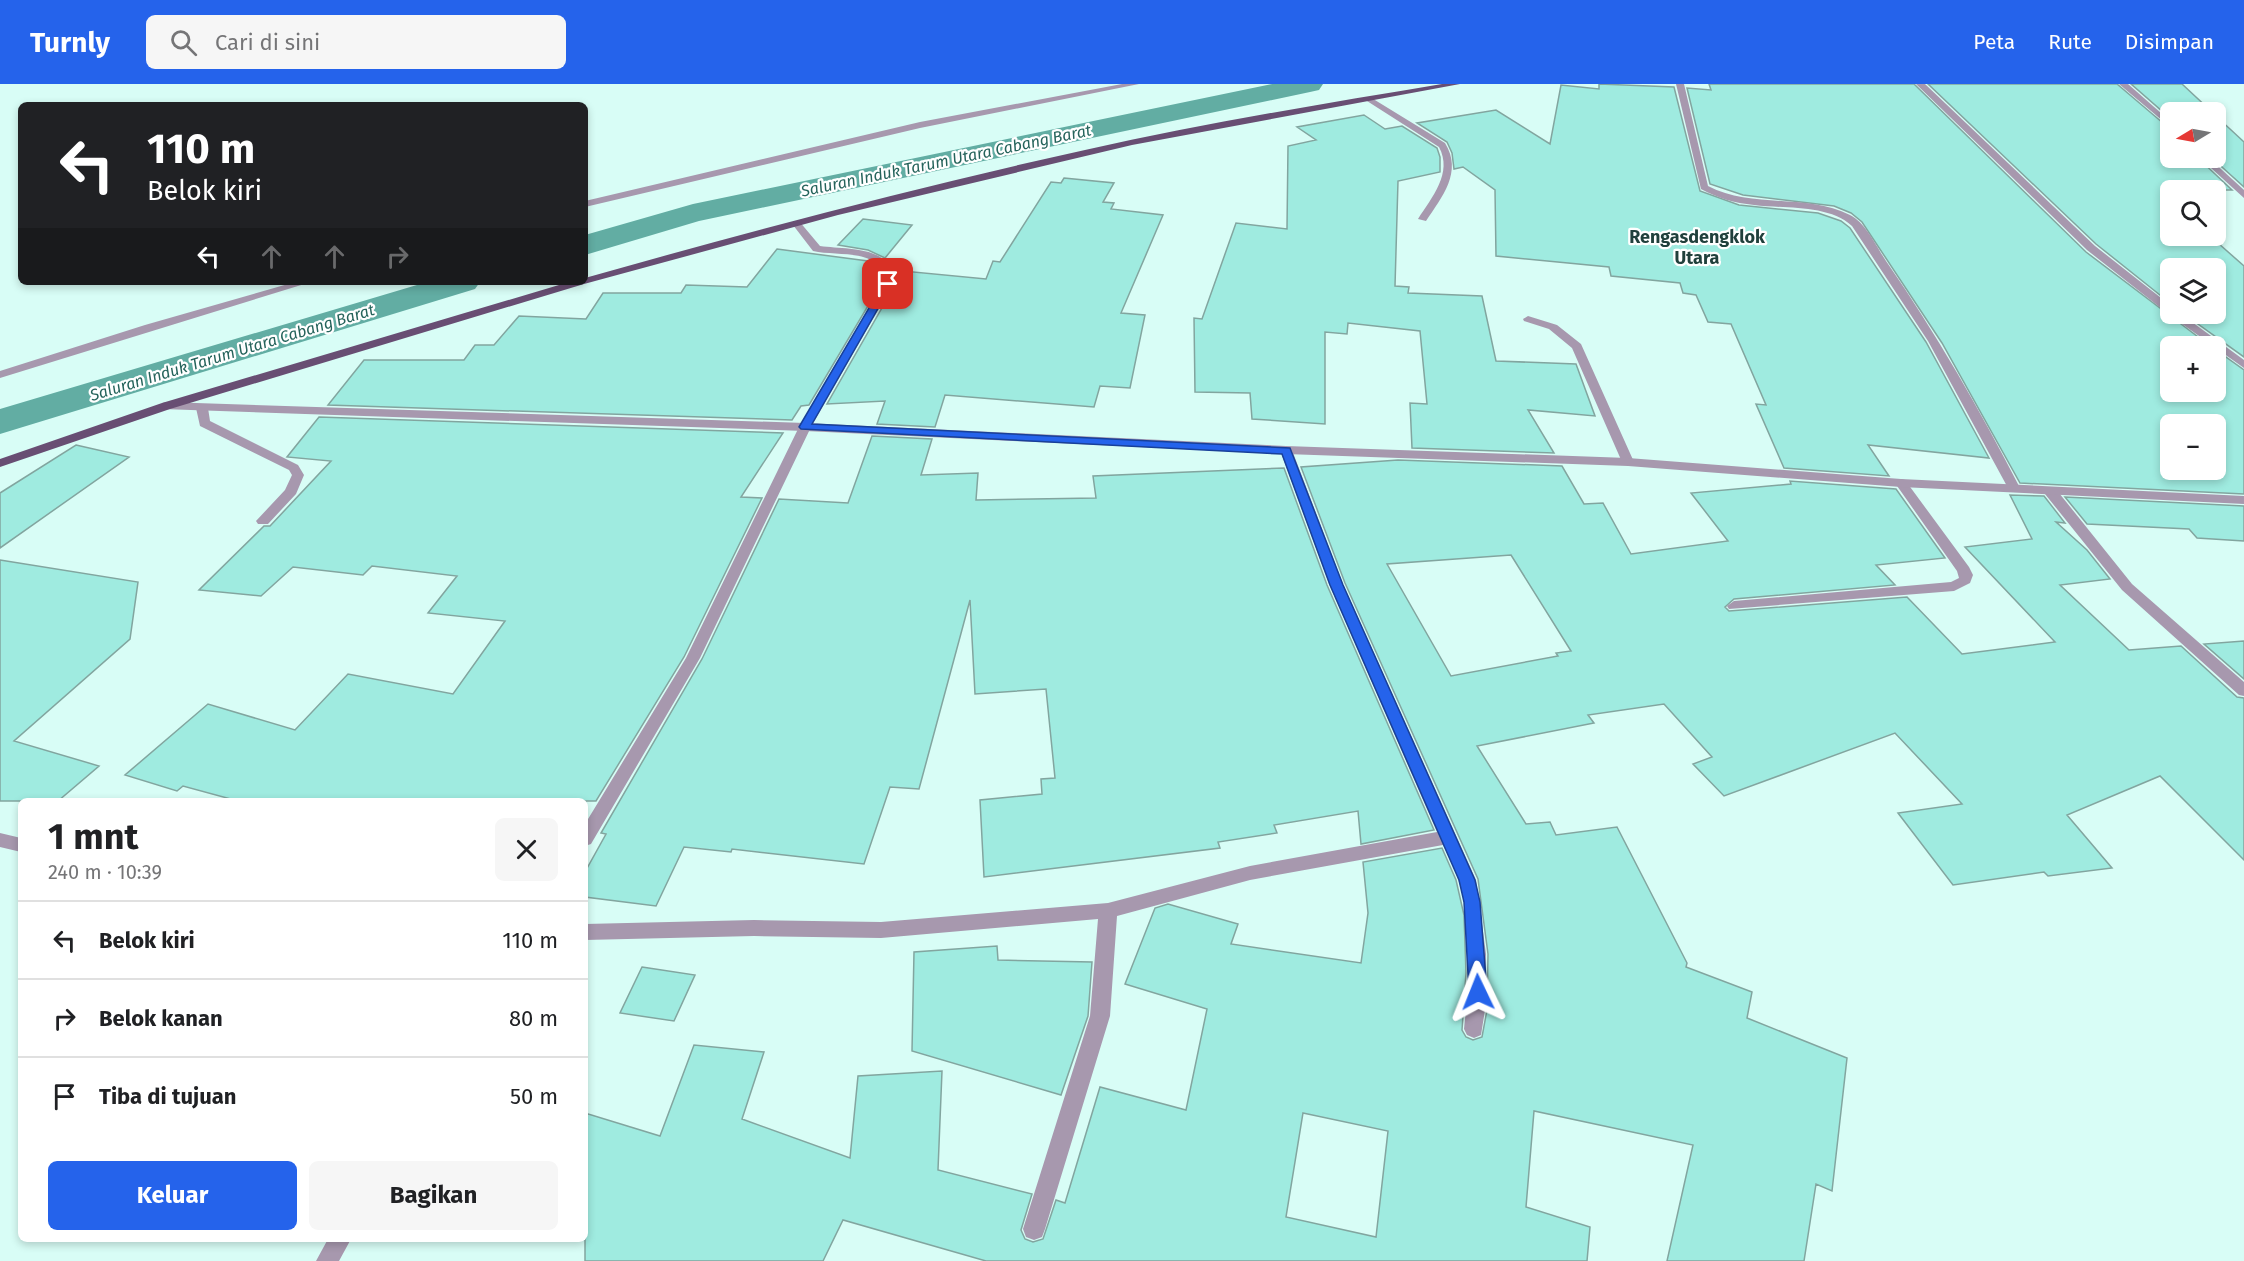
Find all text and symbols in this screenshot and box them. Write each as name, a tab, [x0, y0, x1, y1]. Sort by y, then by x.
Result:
search box	[146, 15, 566, 69]
text: Turnly	[30, 26, 110, 59]
icon: search	[167, 26, 200, 59]
text: Cari di sini	[215, 29, 320, 56]
text: Peta	[1973, 29, 2015, 55]
text: Rute	[2048, 29, 2092, 55]
text: Disimpan	[2125, 29, 2214, 55]
north arrow	[2160, 102, 2226, 168]
map controls	[2160, 102, 2226, 480]
water label: Saluran Induk Tarum Utara Cabang Barat	[798, 120, 1093, 201]
text: 110 m	[147, 124, 255, 174]
icon: left	[48, 126, 126, 204]
text: Belok kiri	[147, 175, 262, 207]
button: search	[2160, 180, 2226, 246]
district label: Rengasdengklok Utara	[1629, 226, 1766, 269]
icon: left	[192, 240, 225, 273]
icon: ahead	[255, 240, 288, 273]
icon: ahead	[318, 240, 351, 273]
icon: right	[381, 240, 414, 273]
pin	[862, 258, 913, 309]
button: layers	[2160, 258, 2226, 324]
icon: arrive	[871, 267, 904, 300]
water label: Saluran Induk Tarum Utara Cabang Barat	[87, 300, 377, 405]
button: +	[2160, 336, 2226, 402]
button: −	[2160, 414, 2226, 480]
text: 1 mnt	[48, 815, 138, 859]
button: close	[495, 818, 558, 881]
text: 240 m · 10:39	[48, 860, 162, 884]
icon: left	[48, 924, 81, 957]
text: Belok kiri	[99, 927, 195, 954]
text: 110 m	[502, 927, 558, 954]
position arrow	[1446, 960, 1510, 1024]
icon: right	[48, 1002, 81, 1035]
text: Belok kanan	[99, 1005, 223, 1032]
text: 80 m	[509, 1005, 558, 1032]
icon: arrive	[48, 1080, 81, 1113]
text: Tiba di tujuan	[99, 1083, 236, 1110]
text: 50 m	[510, 1083, 558, 1110]
button: Keluar	[48, 1161, 297, 1230]
button: Bagikan	[309, 1161, 558, 1230]

